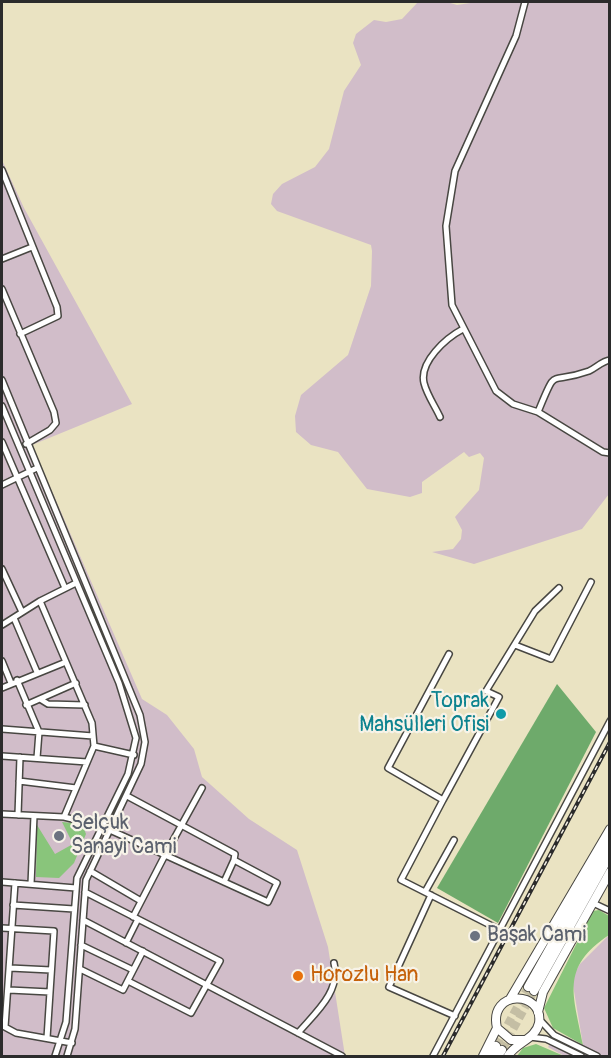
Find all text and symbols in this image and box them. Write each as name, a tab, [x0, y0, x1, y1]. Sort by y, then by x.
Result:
place label: Toprak Mahsülleri Ofisi	[359, 689, 489, 739]
marker: Toprak Mahsülleri Ofisi	[494, 707, 508, 721]
place label: Selçuk Sanayi Cami	[71, 811, 176, 861]
marker: Selçuk Sanayi Cami	[52, 829, 66, 843]
place label: Başak Cami	[487, 923, 586, 949]
marker: Başak Cami	[468, 929, 482, 943]
place label: Horozlu Han	[310, 963, 418, 989]
marker: Horozlu Han	[291, 969, 305, 983]

